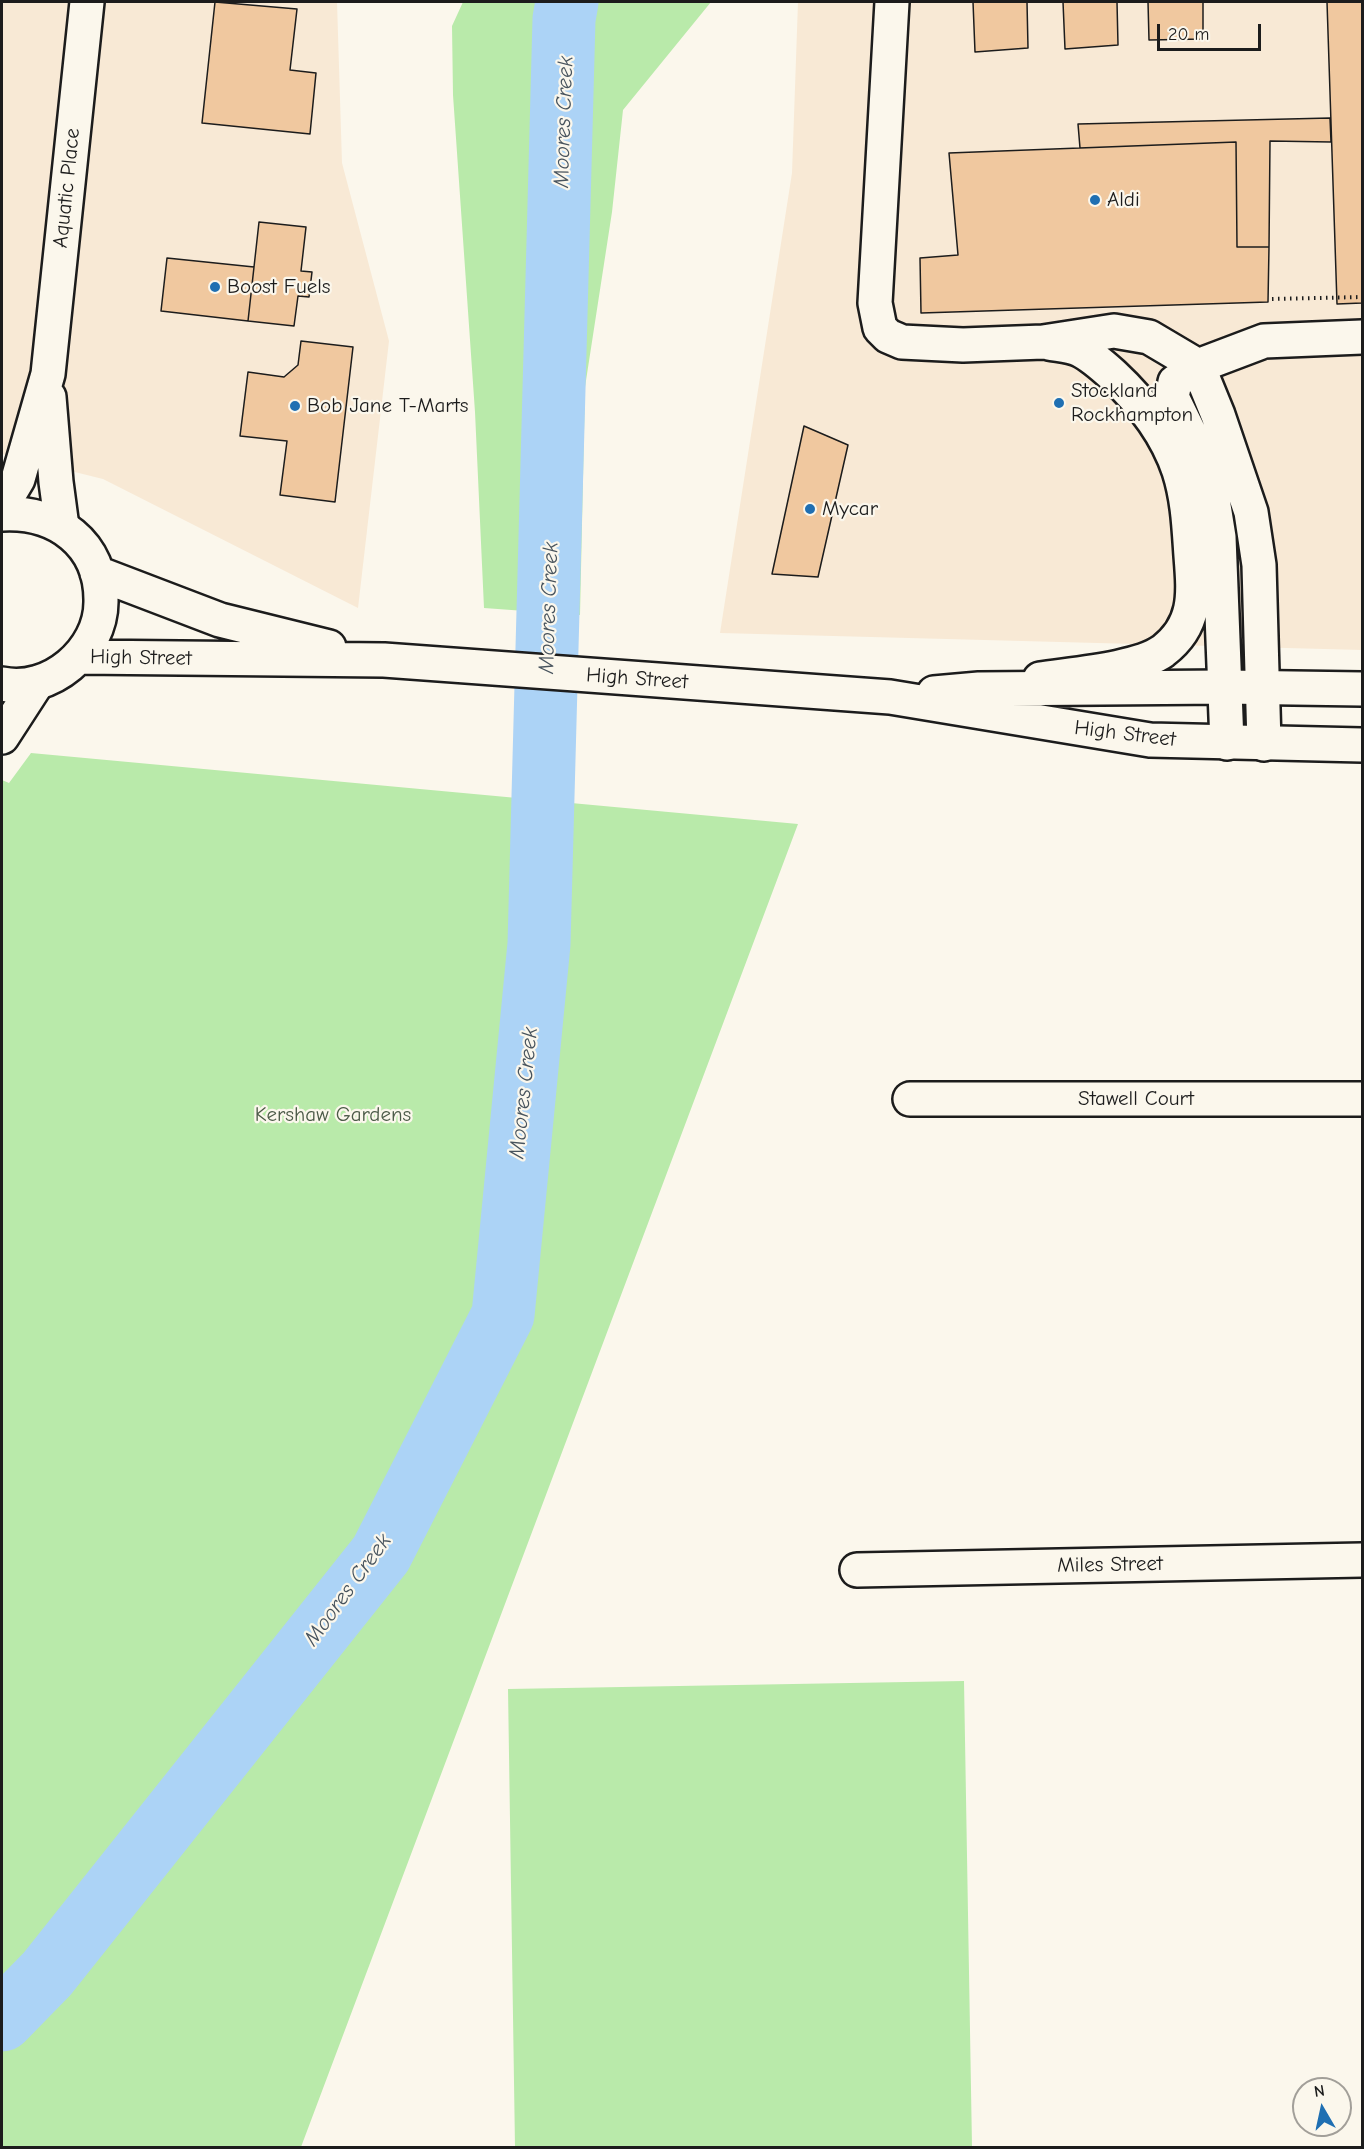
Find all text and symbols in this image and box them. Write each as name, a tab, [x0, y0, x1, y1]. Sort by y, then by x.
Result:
scale bar	[1160, 12, 1264, 50]
text: 20 m	[1168, 24, 1209, 45]
water label: Moores Creek	[549, 56, 579, 188]
street label: Aquatic Place	[48, 127, 86, 249]
place label: Aldi	[1107, 187, 1140, 213]
marker: Aldi	[1088, 193, 1102, 207]
place label: Boost Fuels	[227, 274, 331, 300]
marker: Boost Fuels	[208, 280, 222, 294]
place label: Stockland Rockhampton	[1071, 378, 1193, 428]
place label: Bob Jane T-Marts	[307, 393, 468, 419]
marker: Stockland Rockhampton	[1052, 396, 1066, 410]
marker: Bob Jane T-Marts	[288, 399, 302, 413]
place label: Mycar	[822, 496, 878, 522]
marker: Mycar	[803, 502, 817, 516]
water label: Moores Creek	[534, 542, 564, 674]
street label: High Street	[90, 645, 192, 671]
street label: High Street	[585, 663, 689, 695]
street label: High Street	[1073, 715, 1177, 753]
water label: Moores Creek	[504, 1026, 544, 1160]
street label: Stawell Court	[1078, 1086, 1194, 1112]
park label: Kershaw Gardens	[255, 1102, 411, 1128]
water label: Moores Creek	[299, 1529, 397, 1651]
street label: Miles Street	[1057, 1551, 1163, 1579]
north arrow	[1292, 2077, 1352, 2137]
text: N	[1313, 2081, 1326, 2101]

